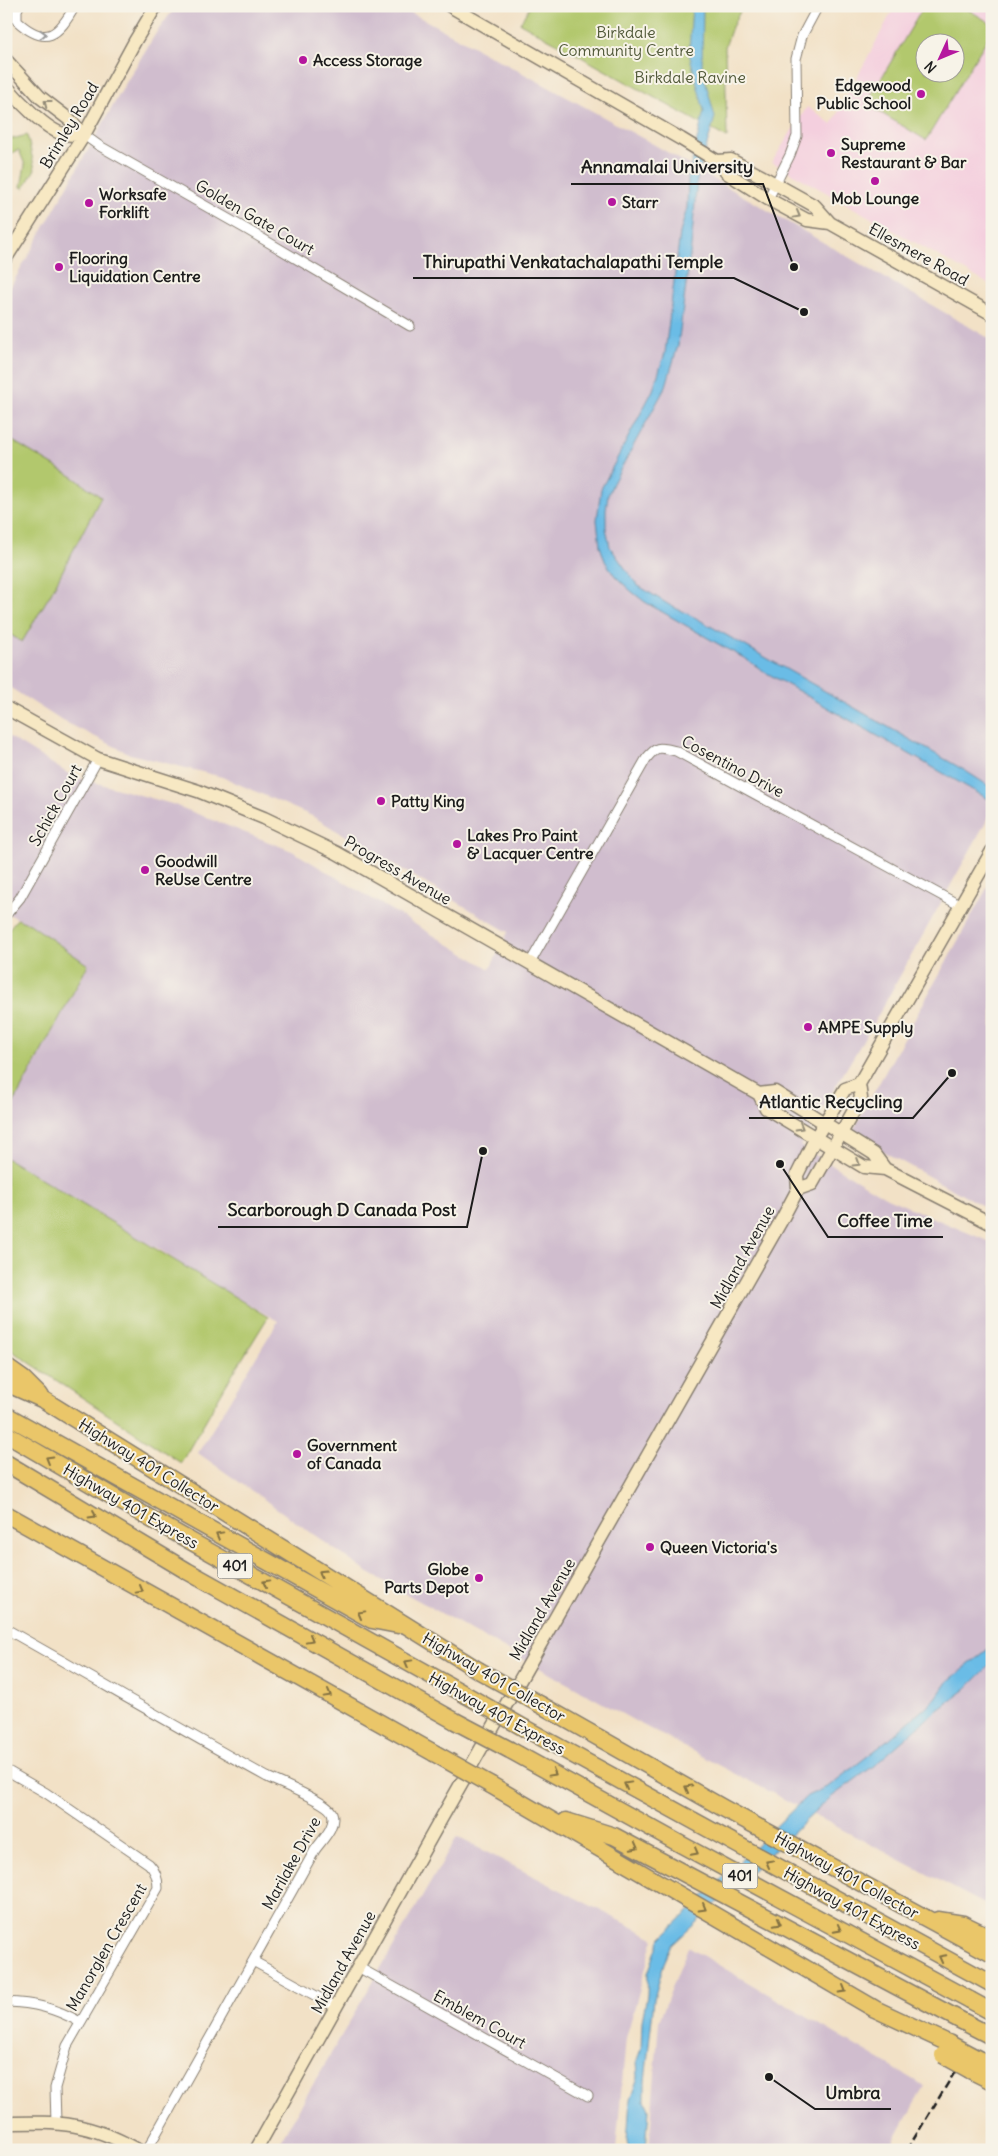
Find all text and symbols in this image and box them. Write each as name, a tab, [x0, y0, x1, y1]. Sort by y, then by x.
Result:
park label: Birkdale Community Centre	[558, 22, 694, 60]
one-way arrow	[39, 28, 47, 39]
north arrow	[916, 32, 966, 82]
place label: Access Storage	[313, 50, 422, 71]
marker: Access Storage	[297, 54, 309, 66]
text: N	[921, 57, 940, 77]
park label: Birkdale Ravine	[634, 67, 746, 87]
place label: Edgewood Public School	[816, 75, 912, 113]
street label: Brimley Road	[35, 78, 103, 172]
marker: Edgewood Public School	[915, 88, 927, 100]
one-way arrow	[44, 101, 53, 109]
place label: Supreme Restaurant & Bar	[841, 134, 967, 172]
marker: Supreme Restaurant & Bar	[825, 147, 837, 159]
callout: Annamalai University	[571, 151, 763, 184]
text: Annamalai University	[581, 155, 753, 178]
street label: Golden Gate Court	[192, 175, 319, 259]
marker: Mob Lounge	[869, 175, 881, 187]
place label: Worksafe Forklift	[99, 184, 167, 222]
place label: Mob Lounge	[831, 188, 919, 209]
place label: Starr	[622, 192, 659, 212]
marker: Starr	[606, 196, 618, 208]
marker: Worksafe Forklift	[83, 197, 95, 209]
one-way arrow	[792, 209, 801, 219]
street label: Ellesmere Road	[866, 218, 972, 290]
callout: Thirupathi Venkatachalapathi Temple	[413, 245, 734, 278]
place label: Flooring Liquidation Centre	[69, 248, 201, 287]
text: Thirupathi Venkatachalapathi Temple	[423, 250, 723, 273]
marker: Flooring Liquidation Centre	[53, 261, 65, 273]
street label: Cosentino Drive	[678, 731, 788, 801]
street label: Schick Court	[24, 760, 86, 849]
place label: Patty King	[391, 791, 465, 812]
marker: Patty King	[375, 795, 387, 807]
place label: Lakes Pro Paint & Lacquer Centre	[467, 825, 594, 864]
street label: Progress Avenue	[341, 831, 455, 909]
marker: Lakes Pro Paint & Lacquer Centre	[451, 838, 463, 850]
place label: Goodwill ReUse Centre	[155, 851, 252, 889]
marker: Goodwill ReUse Centre	[139, 864, 151, 876]
place label: AMPE Supply	[818, 1017, 913, 1038]
marker: AMPE Supply	[802, 1021, 814, 1033]
callout: Atlantic Recycling	[749, 1085, 913, 1118]
text: Atlantic Recycling	[759, 1090, 903, 1113]
one-way arrow	[794, 1121, 803, 1131]
one-way arrow	[852, 1156, 861, 1166]
callout: Scarborough D Canada Post	[218, 1194, 467, 1227]
text: Scarborough D Canada Post	[228, 1198, 457, 1221]
street label: Midland Avenue	[705, 1202, 779, 1312]
callout: Coffee Time	[828, 1204, 943, 1237]
text: Coffee Time	[837, 1209, 933, 1232]
street label: Highway 401 Collector	[75, 1414, 223, 1517]
place label: Government of Canada	[307, 1435, 397, 1473]
marker: Government of Canada	[291, 1448, 303, 1460]
one-way arrow	[46, 1455, 55, 1465]
street label: Highway 401 Express	[60, 1459, 202, 1553]
one-way arrow	[88, 1508, 97, 1518]
one-way arrow	[216, 1531, 225, 1541]
place label: Queen Victoria's	[660, 1537, 777, 1557]
marker: Queen Victoria's	[644, 1541, 656, 1553]
road number: 401	[218, 1554, 252, 1578]
street label: Midland Avenue	[505, 1554, 579, 1664]
place label: Globe Parts Depot	[384, 1559, 470, 1598]
one-way arrow	[318, 1570, 327, 1580]
marker: Globe Parts Depot	[473, 1572, 485, 1584]
one-way arrow	[263, 1579, 272, 1589]
one-way arrow	[135, 1584, 144, 1594]
one-way arrow	[357, 1611, 366, 1621]
street label: Highway 401 Collector	[419, 1628, 569, 1726]
one-way arrow	[305, 1632, 314, 1642]
one-way arrow	[404, 1659, 413, 1669]
street label: Highway 401 Express	[425, 1667, 569, 1759]
one-way arrow	[323, 1688, 332, 1698]
one-way arrow	[547, 1767, 556, 1777]
one-way arrow	[623, 1781, 632, 1791]
one-way arrow	[684, 1784, 693, 1794]
street label: Marilake Drive	[257, 1813, 325, 1913]
street label: Highway 401 Collector	[771, 1827, 923, 1923]
one-way arrow	[629, 1840, 638, 1850]
one-way arrow	[689, 1846, 698, 1856]
one-way arrow	[765, 1859, 774, 1869]
street label: Highway 401 Express	[780, 1862, 924, 1954]
road number: 401	[722, 1864, 758, 1888]
street label: Manorglen Crescent	[61, 1879, 151, 2014]
one-way arrow	[697, 1902, 706, 1912]
street label: Midland Avenue	[306, 1907, 380, 2017]
one-way arrow	[773, 1917, 782, 1927]
one-way arrow	[833, 1923, 842, 1933]
one-way arrow	[939, 1954, 948, 1964]
one-way arrow	[838, 1984, 847, 1994]
street label: Emblem Court	[430, 1985, 530, 2053]
callout: Umbra	[815, 2076, 891, 2109]
text: Umbra	[825, 2081, 881, 2104]

